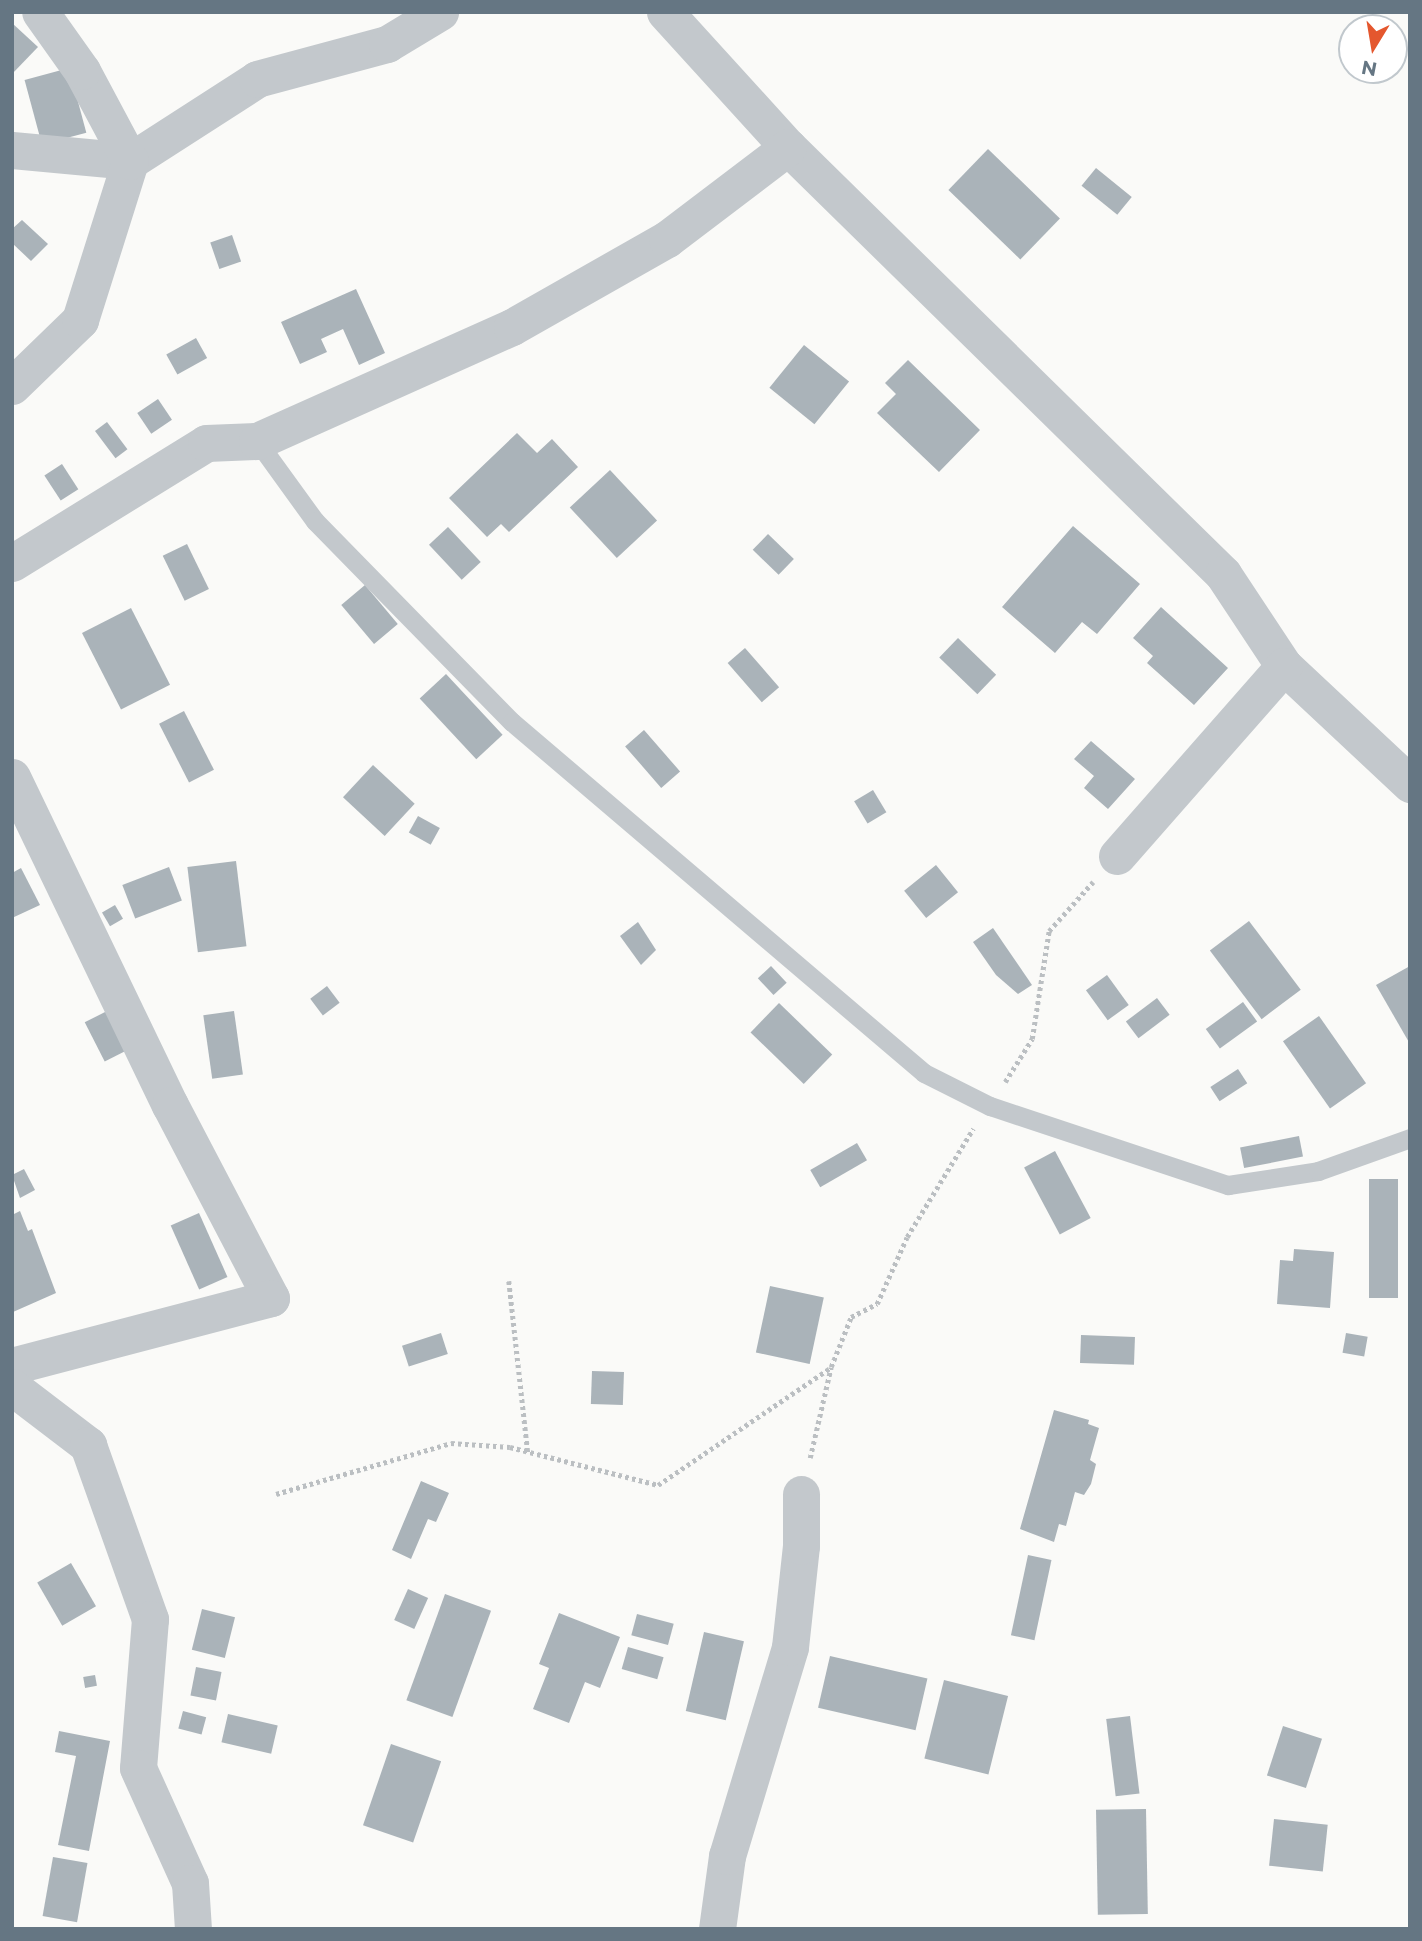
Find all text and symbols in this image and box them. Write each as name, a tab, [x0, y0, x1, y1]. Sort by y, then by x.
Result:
north arrow	[1338, 14, 1408, 84]
text: N	[1360, 55, 1379, 81]

